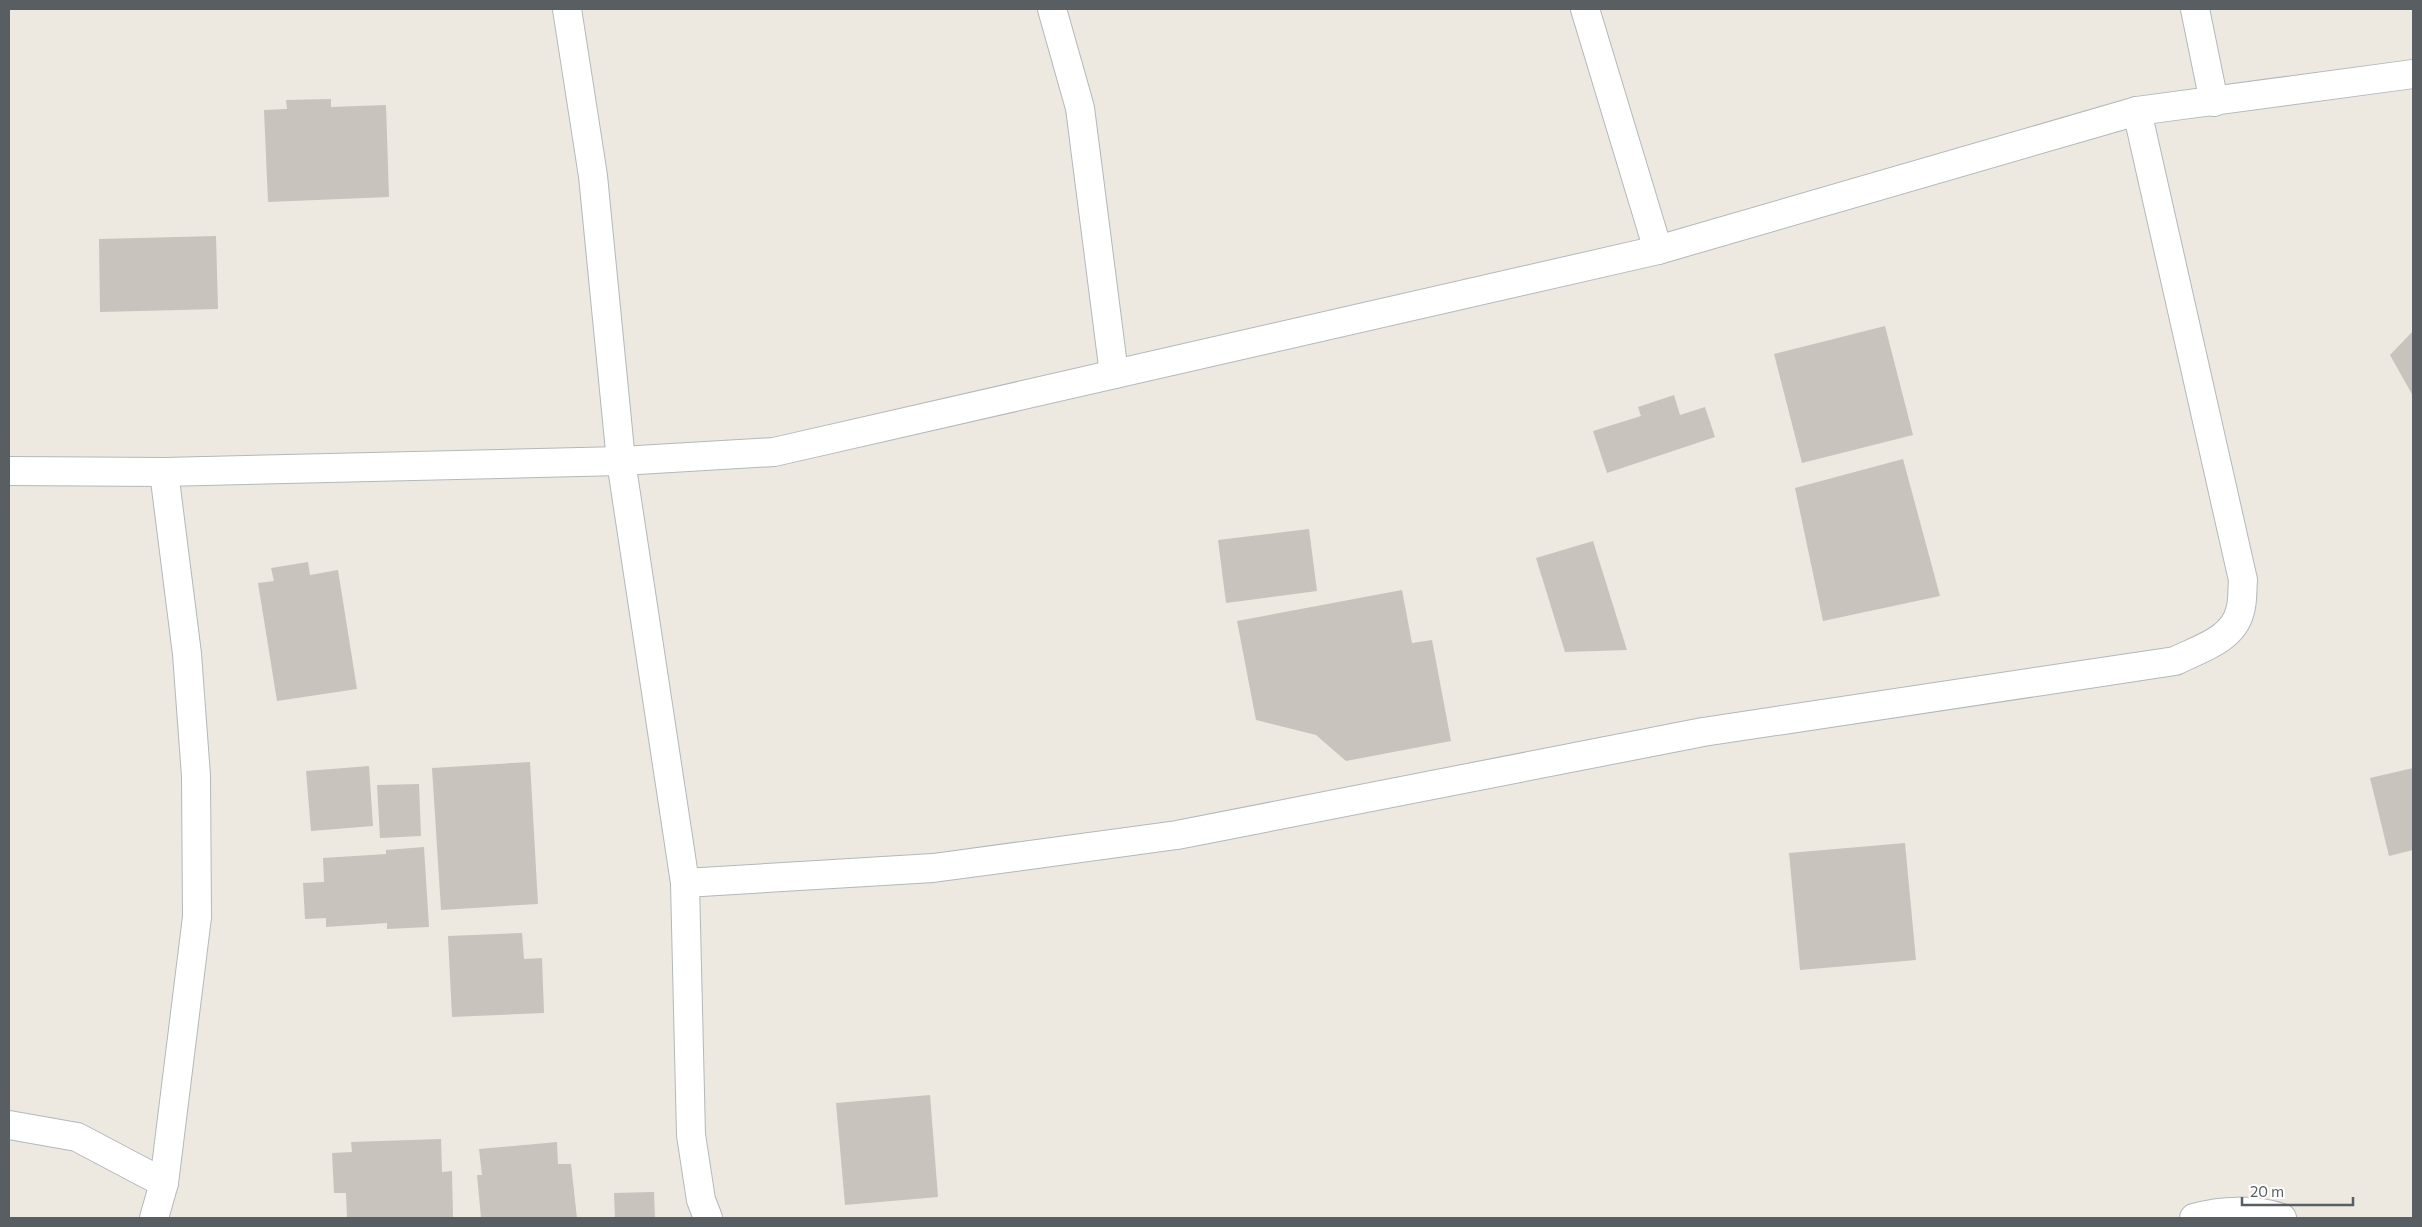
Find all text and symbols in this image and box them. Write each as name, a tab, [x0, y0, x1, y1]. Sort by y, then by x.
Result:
scale bar	[2242, 1174, 2353, 1206]
text: 20 m	[2250, 1182, 2284, 1200]

